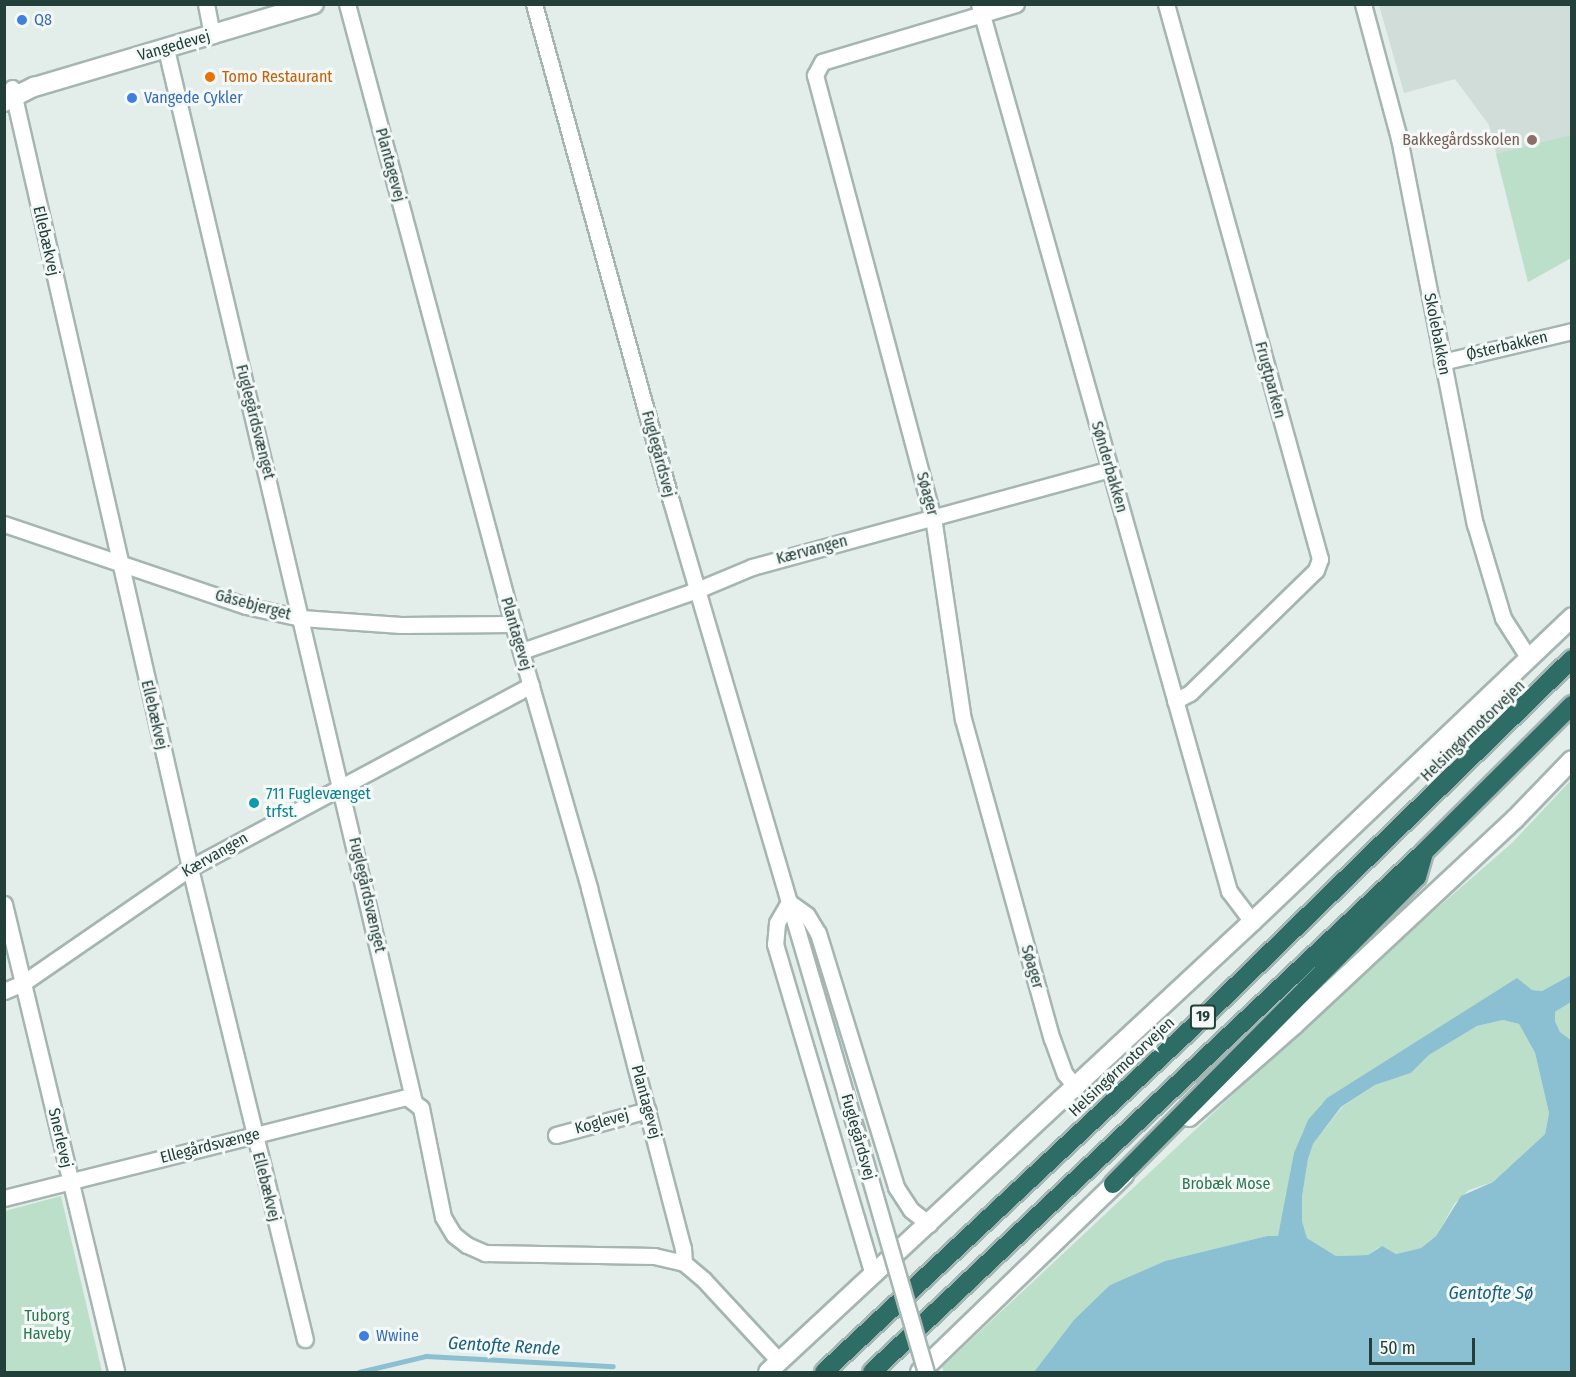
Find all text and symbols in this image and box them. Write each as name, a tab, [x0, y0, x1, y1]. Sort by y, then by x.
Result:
place label: Q8	[34, 10, 52, 30]
marker: Q8	[15, 13, 29, 27]
street label: Vangedevej	[136, 27, 212, 65]
place label: Tomo Restaurant	[222, 67, 333, 87]
marker: Tomo Restaurant	[203, 70, 217, 84]
place label: Vangede Cykler	[144, 88, 243, 108]
marker: Vangede Cykler	[125, 91, 139, 105]
street label: Plantagevej	[371, 126, 409, 204]
place label: Bakkegårdsskolen	[1402, 130, 1520, 150]
marker: Bakkegårdsskolen	[1525, 133, 1539, 147]
street label: Ellebækvej	[29, 204, 63, 278]
street label: Skolebakken	[1420, 291, 1454, 377]
street label: Østerbakken	[1465, 327, 1549, 365]
street label: Frugtparken	[1251, 340, 1289, 420]
street label: Fuglegårdsvænget	[231, 363, 279, 481]
street label: Fuglegårdsvej	[637, 409, 679, 499]
street label: Sønderbakken	[1087, 419, 1131, 515]
street label: Søager	[912, 470, 942, 518]
street label: Kærvangen	[774, 531, 850, 569]
street label: Gåsebjerget	[213, 586, 293, 624]
street label: Plantagevej	[496, 595, 536, 673]
street label: Helsingørmotorvejen	[1417, 676, 1529, 786]
street label: Ellebækvej	[137, 678, 171, 752]
place label: 711 Fuglevænget trfst.	[266, 784, 371, 822]
marker: 711 Fuglevænget trfst.	[247, 796, 261, 810]
street label: Kærvangen	[179, 828, 251, 882]
street label: Fuglegårdsvænget	[344, 835, 390, 955]
street label: Søager	[1017, 943, 1047, 991]
road number: 19	[1190, 1005, 1216, 1029]
street label: Helsingørmotorvejen	[1065, 1013, 1179, 1121]
street label: Plantagevej	[627, 1063, 665, 1141]
street label: Fuglegårdsvej	[837, 1092, 879, 1182]
street label: Snerlevej	[44, 1106, 76, 1170]
street label: Koglevej	[573, 1106, 631, 1138]
street label: Ellegårdsvænge	[158, 1124, 262, 1168]
street label: Ellebækvej	[248, 1150, 284, 1224]
park label: Brobæk Mose	[1182, 1174, 1270, 1194]
water label: Gentofte Sø	[1449, 1282, 1533, 1304]
park label: Tuborg Haveby	[23, 1306, 71, 1344]
place label: Wwine	[376, 1326, 419, 1346]
scale bar	[1372, 1326, 1478, 1364]
marker: Wwine	[357, 1329, 371, 1343]
water label: Gentofte Rende	[447, 1332, 561, 1360]
text: 50 m	[1380, 1337, 1416, 1359]

